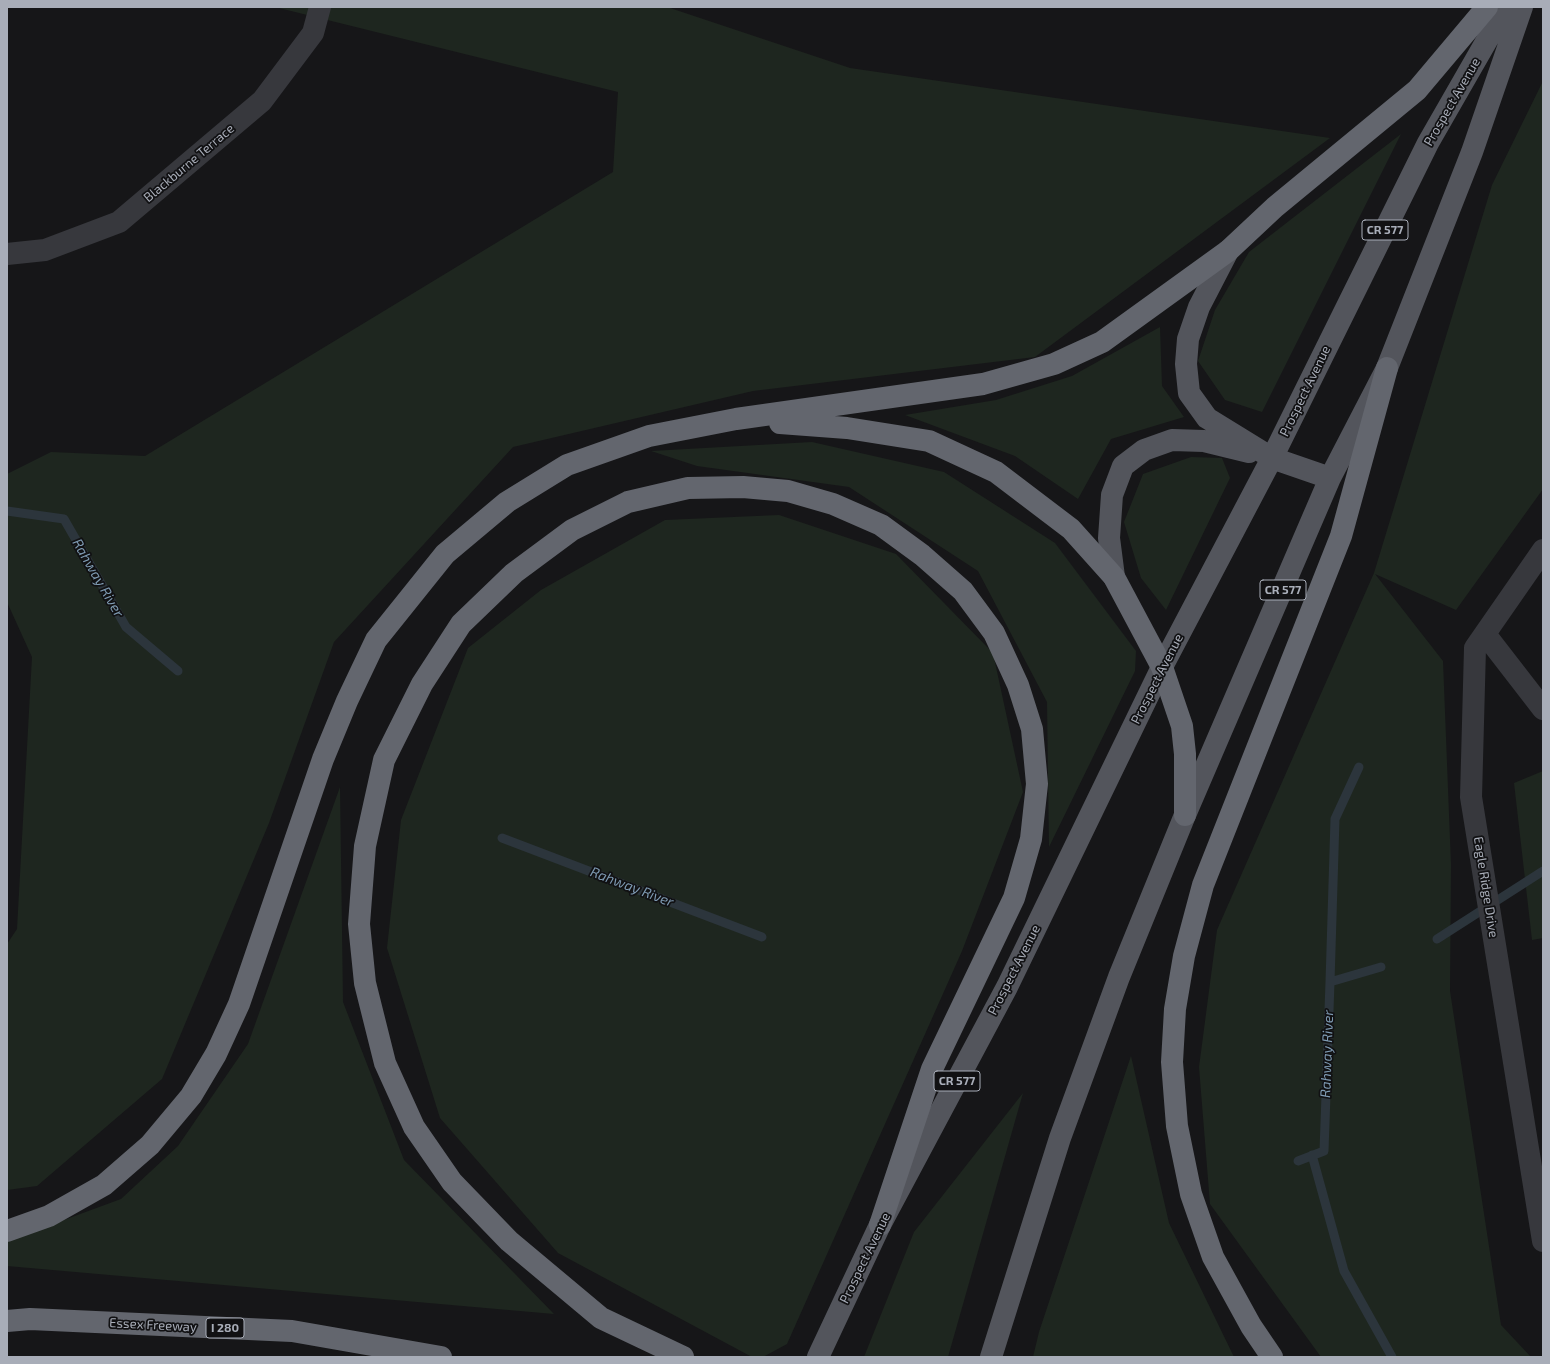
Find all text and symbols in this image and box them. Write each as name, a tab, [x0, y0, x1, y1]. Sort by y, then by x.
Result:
street label: Prospect Avenue	[1420, 55, 1484, 149]
street label: Blackburne Terrace	[141, 121, 237, 205]
road number: CR 577	[1362, 220, 1408, 240]
street label: Prospect Avenue	[1276, 343, 1334, 439]
water label: Rahway River	[69, 536, 127, 620]
road number: CR 577	[1260, 580, 1306, 600]
street label: Prospect Avenue	[1128, 631, 1186, 727]
street label: Eagle Ridge Drive	[1470, 835, 1502, 939]
water label: Rahway River	[588, 863, 676, 911]
street label: Prospect Avenue	[985, 922, 1043, 1018]
water label: Rahway River	[1317, 1010, 1337, 1098]
road number: CR 577	[934, 1071, 980, 1091]
street label: Prospect Avenue	[836, 1210, 894, 1306]
street label: Essex Freeway	[109, 1315, 197, 1335]
road number: I 280	[206, 1318, 244, 1338]

